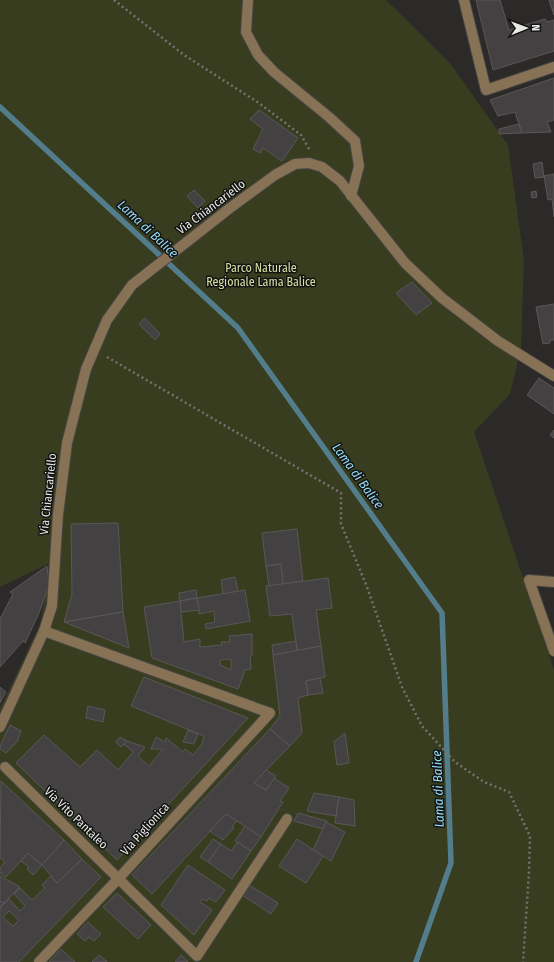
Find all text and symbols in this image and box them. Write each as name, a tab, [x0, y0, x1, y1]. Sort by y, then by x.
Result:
north arrow	[506, 8, 546, 48]
text: N	[529, 24, 542, 31]
street label: Via Chiancariello	[174, 177, 248, 237]
water label: Lama di Balice	[115, 197, 181, 261]
park label: Parco Naturale Regionale Lama Balice	[206, 261, 316, 289]
water label: Lama di Balice	[329, 440, 387, 512]
street label: Via Chiancariello	[37, 452, 59, 536]
water label: Lama di Balice	[429, 750, 447, 828]
street label: Via Vito Pantaleo	[41, 784, 111, 852]
street label: Via Piglionica	[118, 800, 172, 858]

